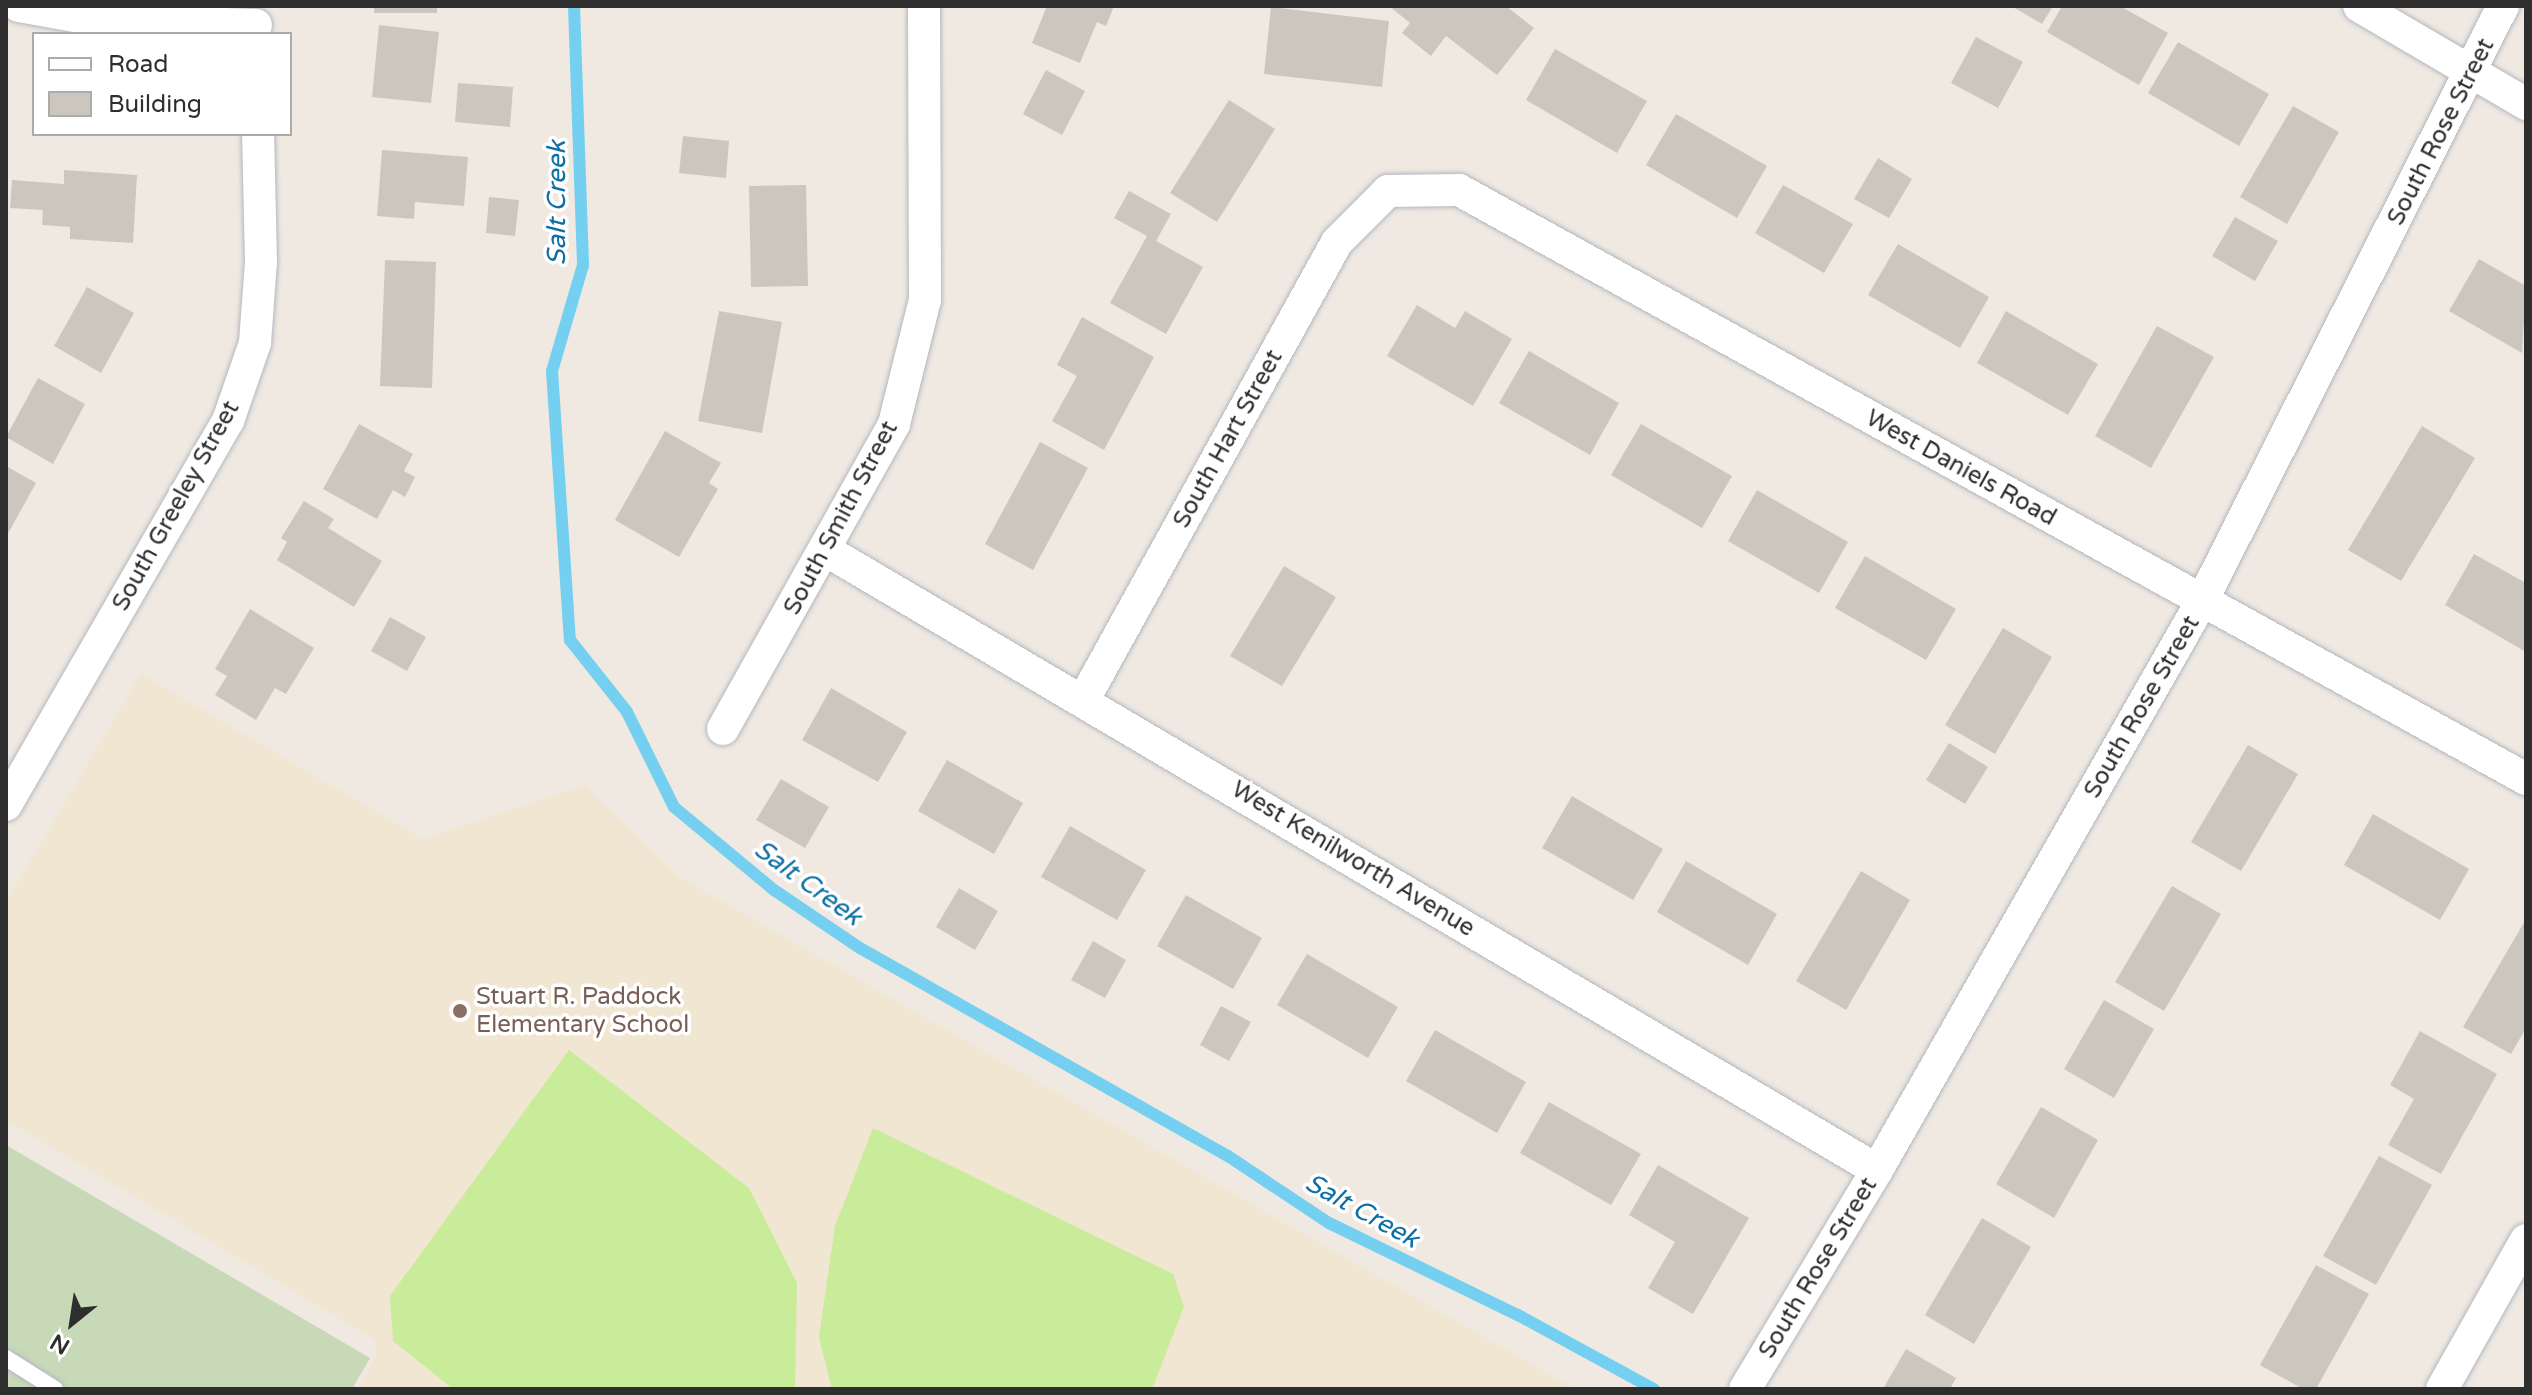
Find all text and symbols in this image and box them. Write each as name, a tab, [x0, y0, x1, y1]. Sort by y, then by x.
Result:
legend	[32, 32, 292, 136]
street label: South Rose Street	[2381, 34, 2501, 230]
text: Road	[108, 50, 168, 79]
text: Building	[108, 90, 202, 119]
water label: Salt Creek	[541, 141, 573, 265]
street label: South Hart Street	[1167, 345, 1289, 533]
street label: South Greeley Street	[106, 396, 246, 616]
street label: West Daniels Road	[1861, 404, 2061, 532]
street label: South Smith Street	[778, 416, 904, 620]
street label: South Rose Street	[2078, 611, 2206, 803]
street label: West Kenilworth Avenue	[1226, 775, 1480, 943]
water label: Salt Creek	[748, 834, 868, 932]
place label: Stuart R. Paddock Elementary School	[476, 983, 689, 1039]
marker: Stuart R. Paddock Elementary School	[451, 1002, 469, 1020]
water label: Salt Creek	[1300, 1167, 1424, 1255]
street label: South Rose Street	[1753, 1172, 1883, 1364]
north arrow	[32, 1283, 112, 1363]
text: N	[46, 1328, 74, 1359]

